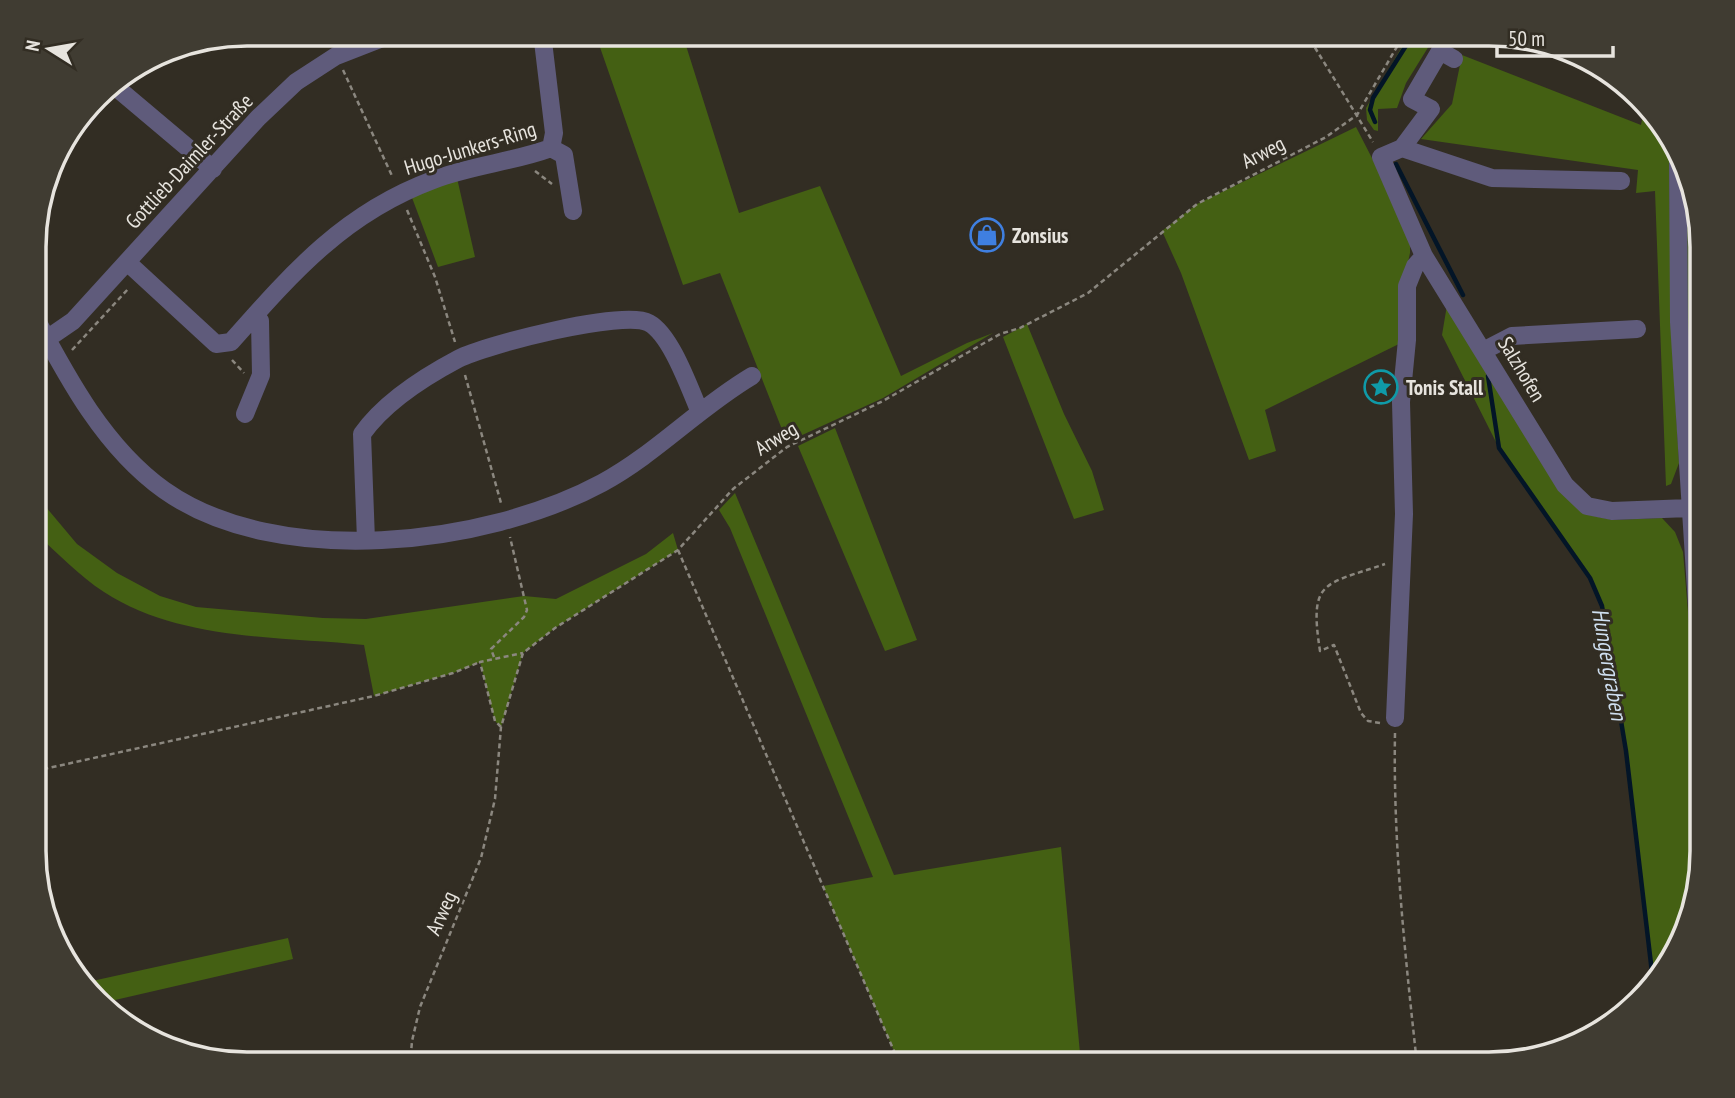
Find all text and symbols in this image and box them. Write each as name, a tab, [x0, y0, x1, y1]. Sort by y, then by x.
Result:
north arrow	[14, 14, 84, 84]
scale bar	[1497, 14, 1612, 58]
text: 50 m	[1508, 25, 1545, 52]
text: N	[20, 38, 45, 53]
street label: Gottlieb-Daimler-Straße	[119, 88, 259, 234]
street label: Hugo-Junkers-Ring	[401, 115, 539, 181]
street label: Arweg	[1237, 130, 1289, 174]
shop icon: Zonsius	[968, 216, 1006, 254]
place label: Zonsius	[1012, 222, 1068, 249]
street label: Salzhofen	[1492, 332, 1552, 406]
place icon: Tonis Stall	[1362, 368, 1400, 406]
place label: Tonis Stall	[1406, 374, 1484, 401]
street label: Arweg	[750, 415, 802, 461]
water label: Hungergraben	[1586, 606, 1634, 724]
street label: Arweg	[419, 887, 463, 939]

